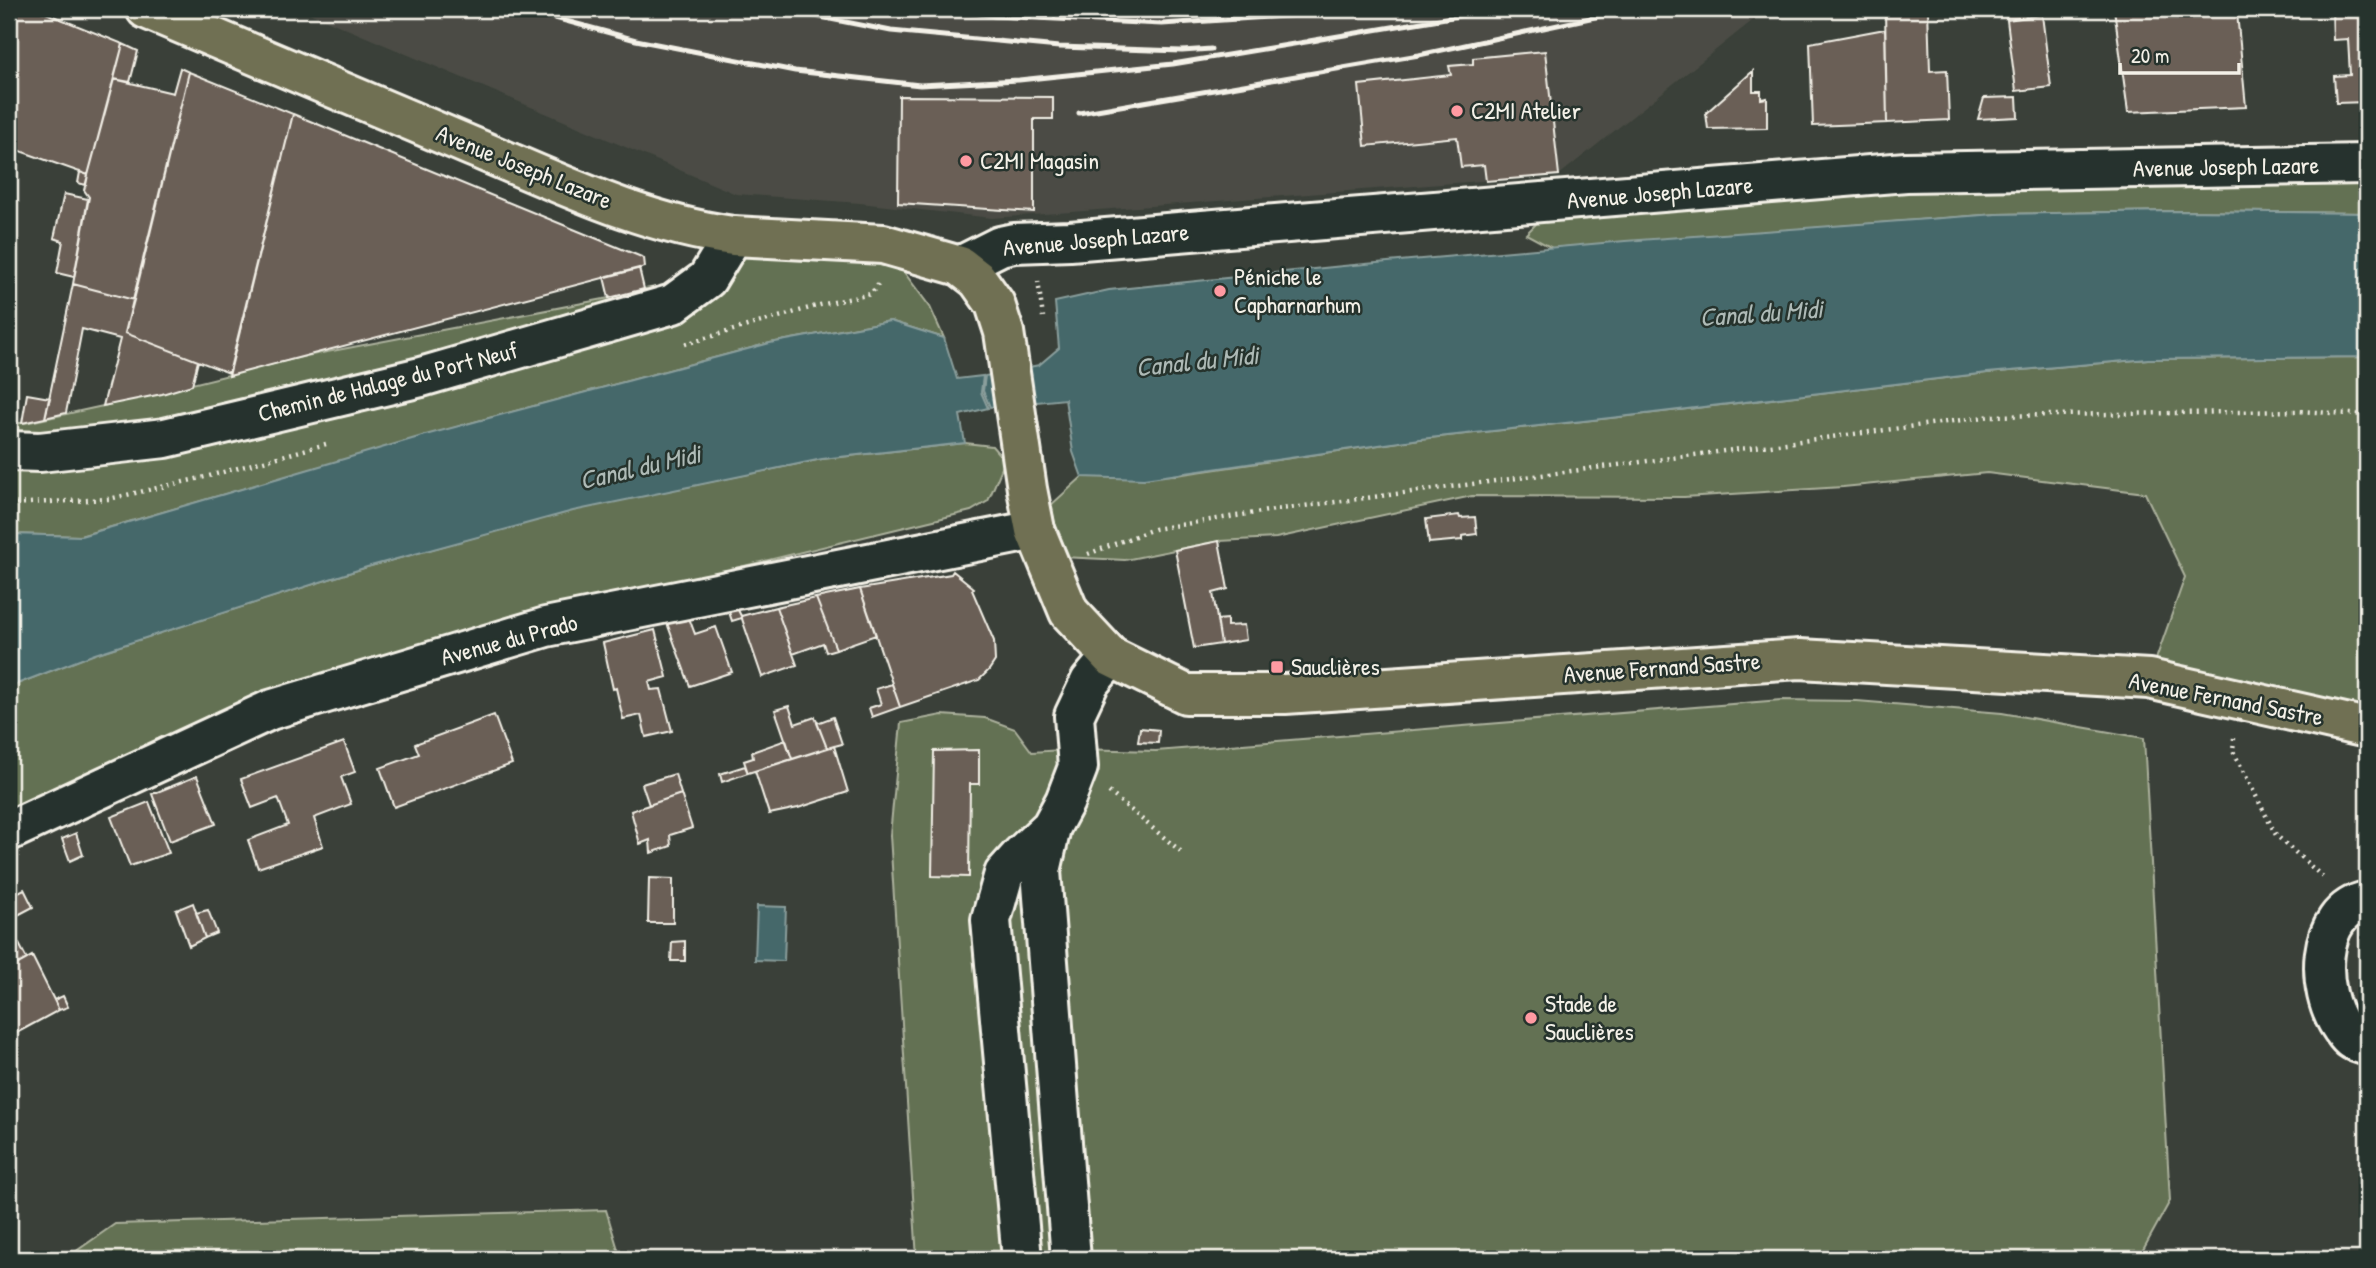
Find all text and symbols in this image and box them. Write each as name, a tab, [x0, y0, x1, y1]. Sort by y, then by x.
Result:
scale bar	[2120, 32, 2240, 76]
text: 20 m	[2131, 41, 2169, 70]
place label: C2MI Atelier	[1471, 94, 1581, 126]
marker: C2MI Atelier	[1449, 103, 1465, 119]
street label: Avenue Joseph Lazare	[432, 116, 617, 216]
place label: C2MI Magasin	[980, 144, 1099, 176]
street label: Avenue Joseph Lazare	[2133, 148, 2320, 184]
marker: C2MI Magasin	[958, 153, 974, 169]
street label: Avenue Joseph Lazare	[1566, 168, 1755, 216]
street label: Avenue Joseph Lazare	[1002, 215, 1191, 263]
place label: Péniche le Capharnarhum	[1234, 260, 1361, 320]
marker: Péniche le Capharnarhum	[1212, 283, 1228, 299]
water label: Canal du Midi	[1698, 291, 1826, 334]
street label: Chemin de Halage du Port Neuf	[254, 333, 521, 429]
water label: Canal du Midi	[1134, 336, 1262, 384]
water label: Canal du Midi	[576, 435, 706, 497]
street label: Avenue du Prado	[437, 605, 581, 673]
street label: Avenue Fernand Sastre	[1563, 644, 1762, 690]
place label: Sauclières	[1291, 650, 1380, 682]
marker: Sauclières	[1269, 659, 1285, 675]
street label: Avenue Fernand Sastre	[2127, 664, 2326, 733]
place label: Stade de Sauclières	[1545, 987, 1634, 1047]
marker: Stade de Sauclières	[1523, 1010, 1539, 1026]

